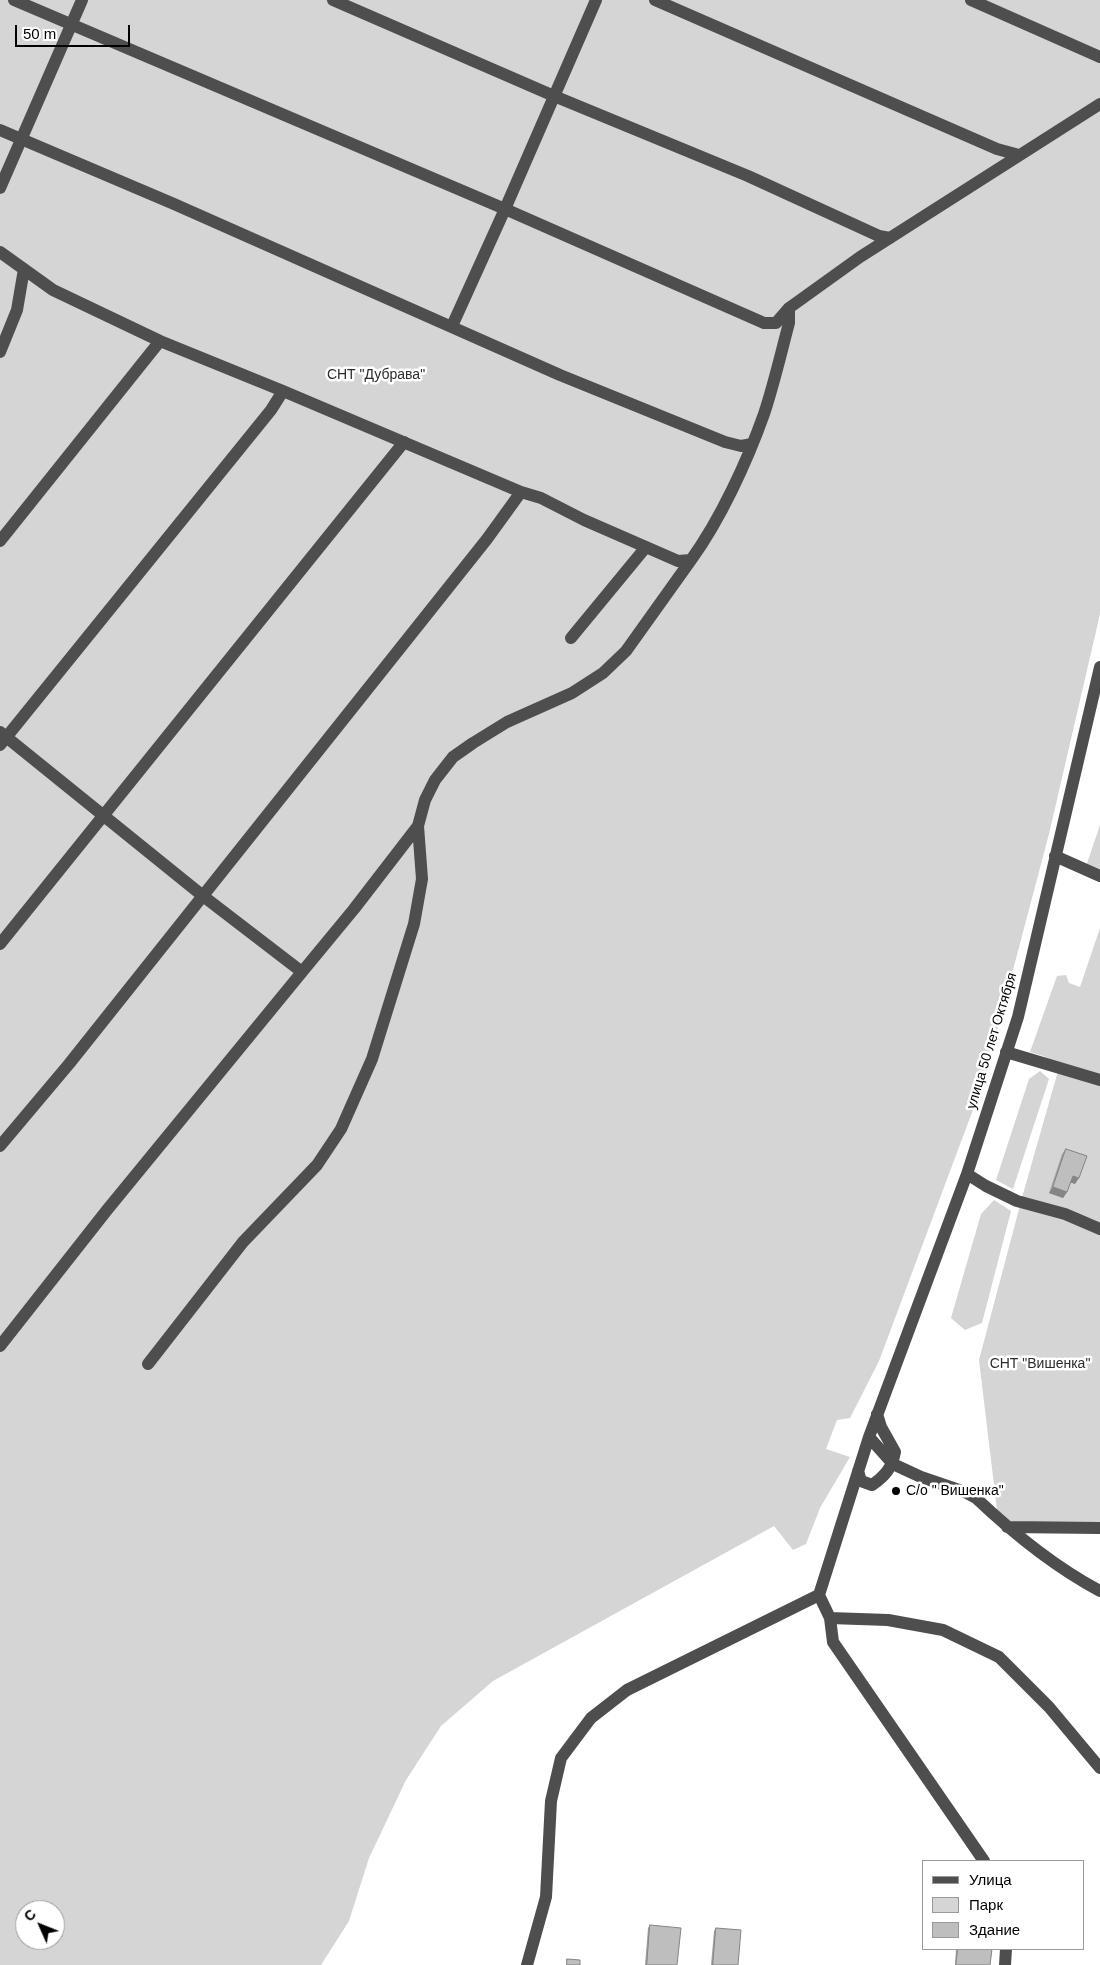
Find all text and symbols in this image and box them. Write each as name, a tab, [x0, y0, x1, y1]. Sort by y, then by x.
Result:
scale bar	[18, 15, 132, 47]
text: 50 m	[23, 25, 56, 42]
park label: СНТ "Дубрава"	[327, 367, 425, 383]
street label: улица 50 лет Октября	[963, 971, 1021, 1111]
park label: СНТ "Вишенка"	[990, 1356, 1090, 1372]
place label: С/о " Вишенка"	[906, 1483, 1004, 1499]
marker: С/о " Вишенка"	[890, 1485, 902, 1497]
legend	[922, 1860, 1085, 1950]
text: Улица	[969, 1871, 1012, 1888]
text: Парк	[969, 1896, 1003, 1913]
north arrow	[15, 1900, 65, 1950]
text: С	[21, 1906, 39, 1924]
text: Здание	[969, 1921, 1020, 1938]

